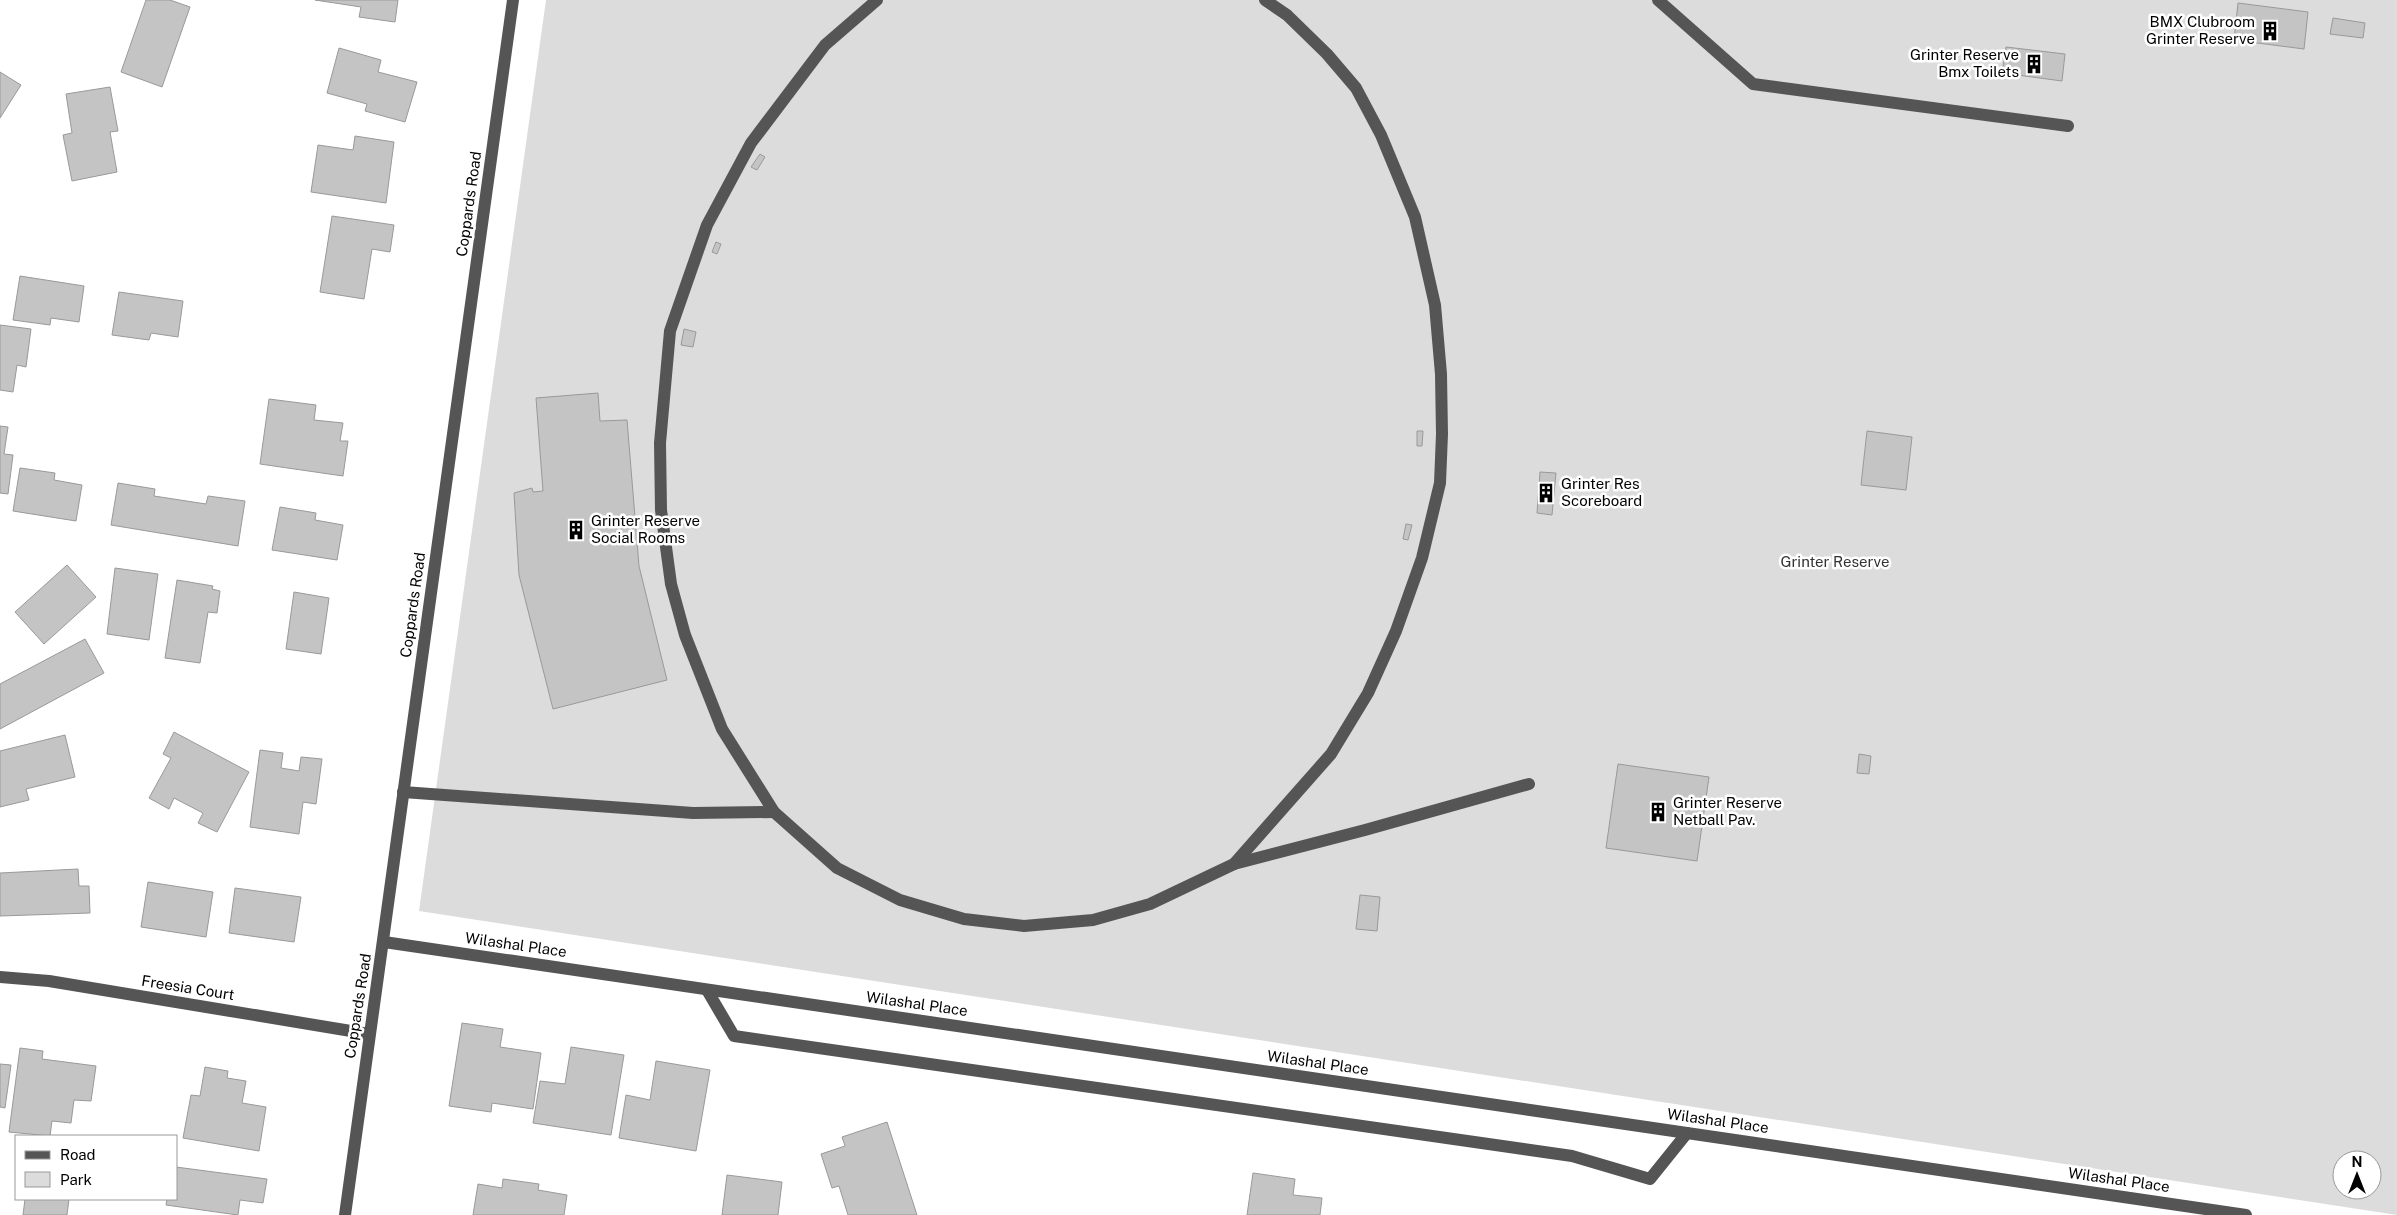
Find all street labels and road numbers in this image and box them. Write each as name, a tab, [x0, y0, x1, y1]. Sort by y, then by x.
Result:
street label: Coppards Road	[453, 150, 484, 258]
street label: Coppards Road	[397, 551, 428, 659]
street label: Wilashal Place	[464, 929, 568, 960]
street label: Coppards Road	[341, 952, 374, 1060]
street label: Freesia Court	[140, 972, 236, 1003]
street label: Wilashal Place	[865, 988, 969, 1019]
street label: Wilashal Place	[1266, 1047, 1370, 1078]
street label: Wilashal Place	[1666, 1105, 1770, 1136]
street label: Wilashal Place	[2067, 1164, 2171, 1195]

